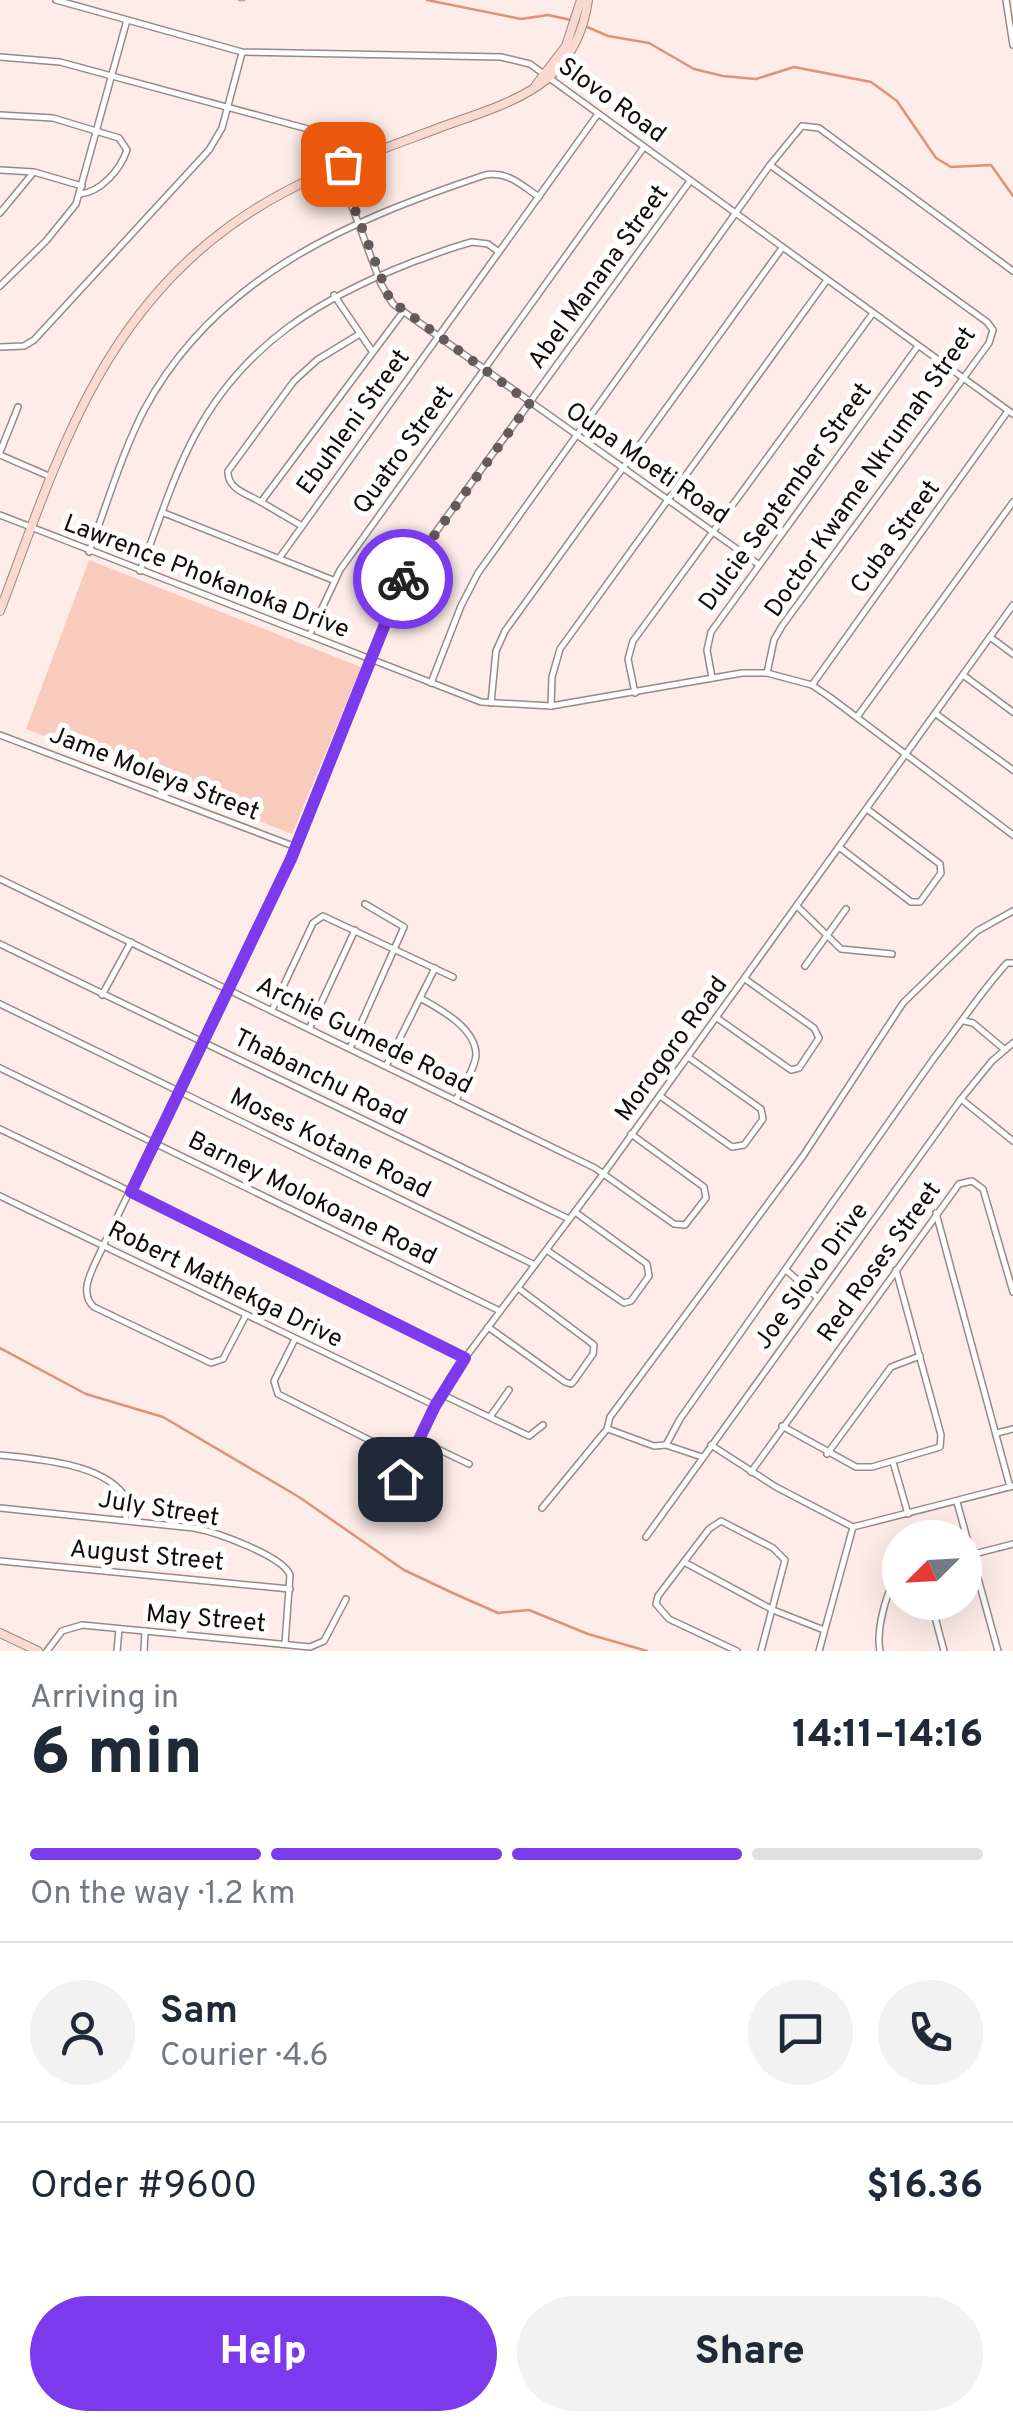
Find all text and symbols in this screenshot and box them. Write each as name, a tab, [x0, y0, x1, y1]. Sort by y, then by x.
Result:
street label: Slovo Road	[551, 52, 672, 151]
pin	[301, 122, 386, 207]
icon: bag	[316, 137, 371, 192]
street label: Abel Manana Street	[522, 179, 677, 376]
street label: Doctor Kwame Nkrumah Street	[759, 321, 984, 624]
street label: Ebuhleni Street	[291, 344, 418, 502]
street label: Dulcie September Street	[693, 377, 880, 618]
street label: Quatro Street	[347, 380, 462, 521]
street label: Oupa Moeti Road	[558, 396, 734, 533]
street label: Cuba Street	[845, 475, 948, 601]
street label: Lawrence Phokanoka Drive	[58, 508, 353, 647]
courier	[353, 529, 453, 629]
icon: bike	[376, 552, 431, 607]
street label: Jame Moleya Street	[44, 720, 263, 830]
street label: Archie Gumede Road	[250, 970, 477, 1103]
street label: Morogoro Road	[609, 971, 736, 1129]
street label: Thabanchu Road	[228, 1023, 411, 1134]
street label: Moses Kotane Road	[224, 1082, 436, 1207]
street label: Barney Molokoane Road	[182, 1126, 441, 1274]
street label: Red Roses Street	[811, 1176, 949, 1349]
street label: Joe Slovo Drive	[748, 1197, 877, 1357]
street label: Robert Mathekga Drive	[102, 1215, 347, 1357]
pin	[358, 1437, 443, 1522]
icon: home	[373, 1452, 428, 1507]
street label: July Street	[96, 1485, 221, 1535]
north arrow	[882, 1520, 982, 1620]
map controls	[882, 1520, 982, 1620]
street label: August Street	[68, 1534, 225, 1580]
street label: May Street	[144, 1599, 267, 1641]
text: Arriving in	[30, 1679, 179, 1719]
text: 14:11–14:16	[792, 1712, 983, 1761]
text: 6 min	[30, 1715, 203, 1797]
text: On the way · 1.2 km	[30, 1875, 295, 1915]
button: person	[30, 1980, 135, 2085]
button: chat	[748, 1980, 853, 2085]
button: phone	[878, 1980, 983, 2085]
text: Sam	[160, 1988, 238, 2037]
text: Courier · 4.6	[160, 2037, 329, 2077]
text: Order #9600	[30, 2163, 257, 2212]
text: $16.36	[866, 2163, 983, 2212]
button: Help	[30, 2296, 497, 2411]
button: Share	[517, 2296, 983, 2411]

